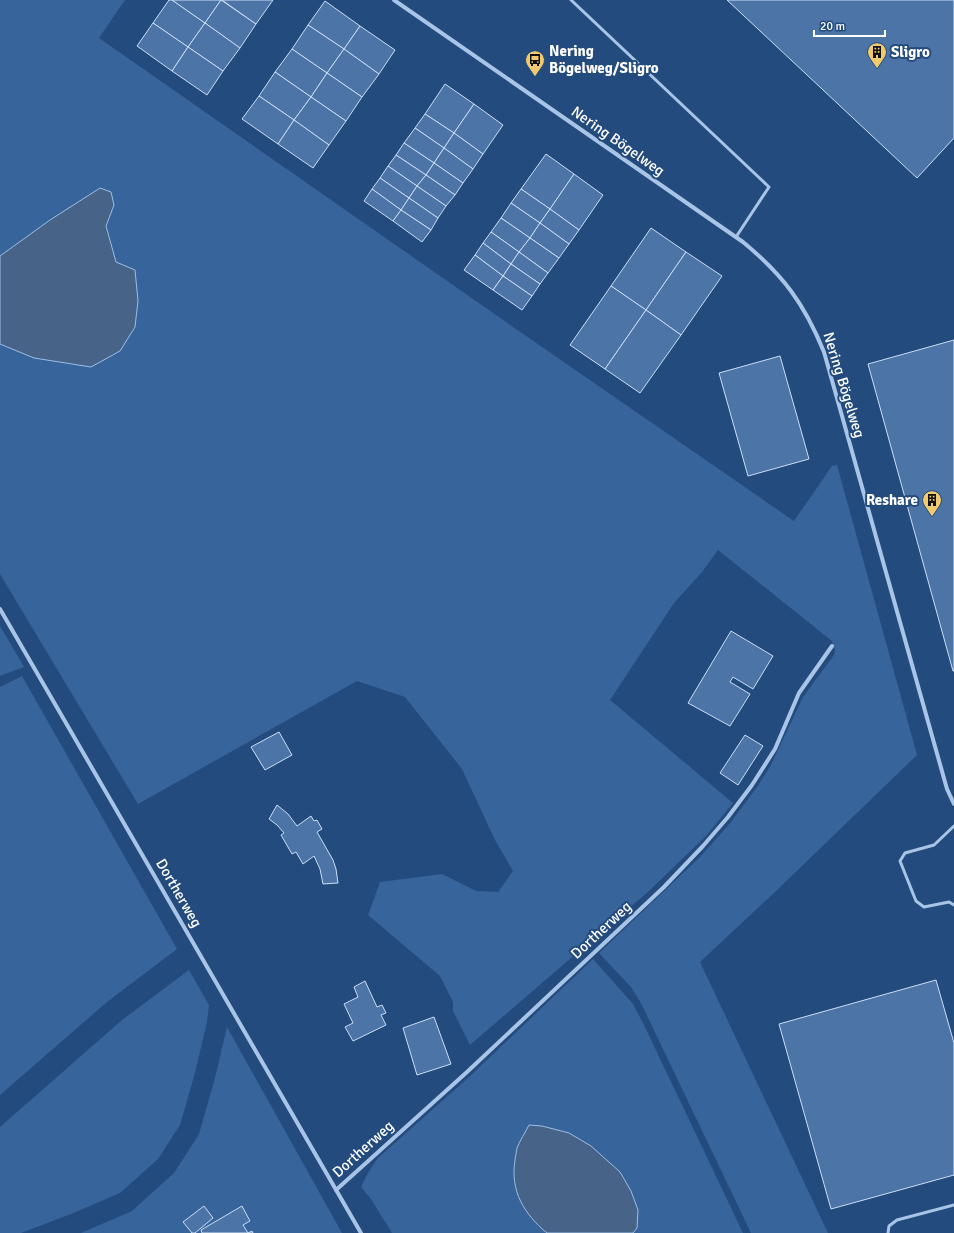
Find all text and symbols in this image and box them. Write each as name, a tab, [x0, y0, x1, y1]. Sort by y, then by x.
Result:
scale bar	[814, 12, 885, 38]
text: 20 m	[820, 19, 845, 34]
building icon: Sligro	[866, 41, 888, 69]
place label: Nering Bögelweg/Sligro	[549, 42, 659, 77]
place label: Sligro	[891, 43, 930, 61]
bus stop icon: Nering Bögelweg/Sligro	[524, 49, 546, 77]
street label: Nering Bögelweg	[568, 102, 668, 180]
street label: Nering Bögelweg	[819, 330, 869, 440]
building icon: Reshare	[921, 489, 943, 517]
place label: Reshare	[866, 491, 918, 509]
street label: Dortherweg	[152, 856, 206, 931]
street label: Dortherweg	[567, 897, 635, 963]
street label: Dortherweg	[329, 1117, 397, 1181]

